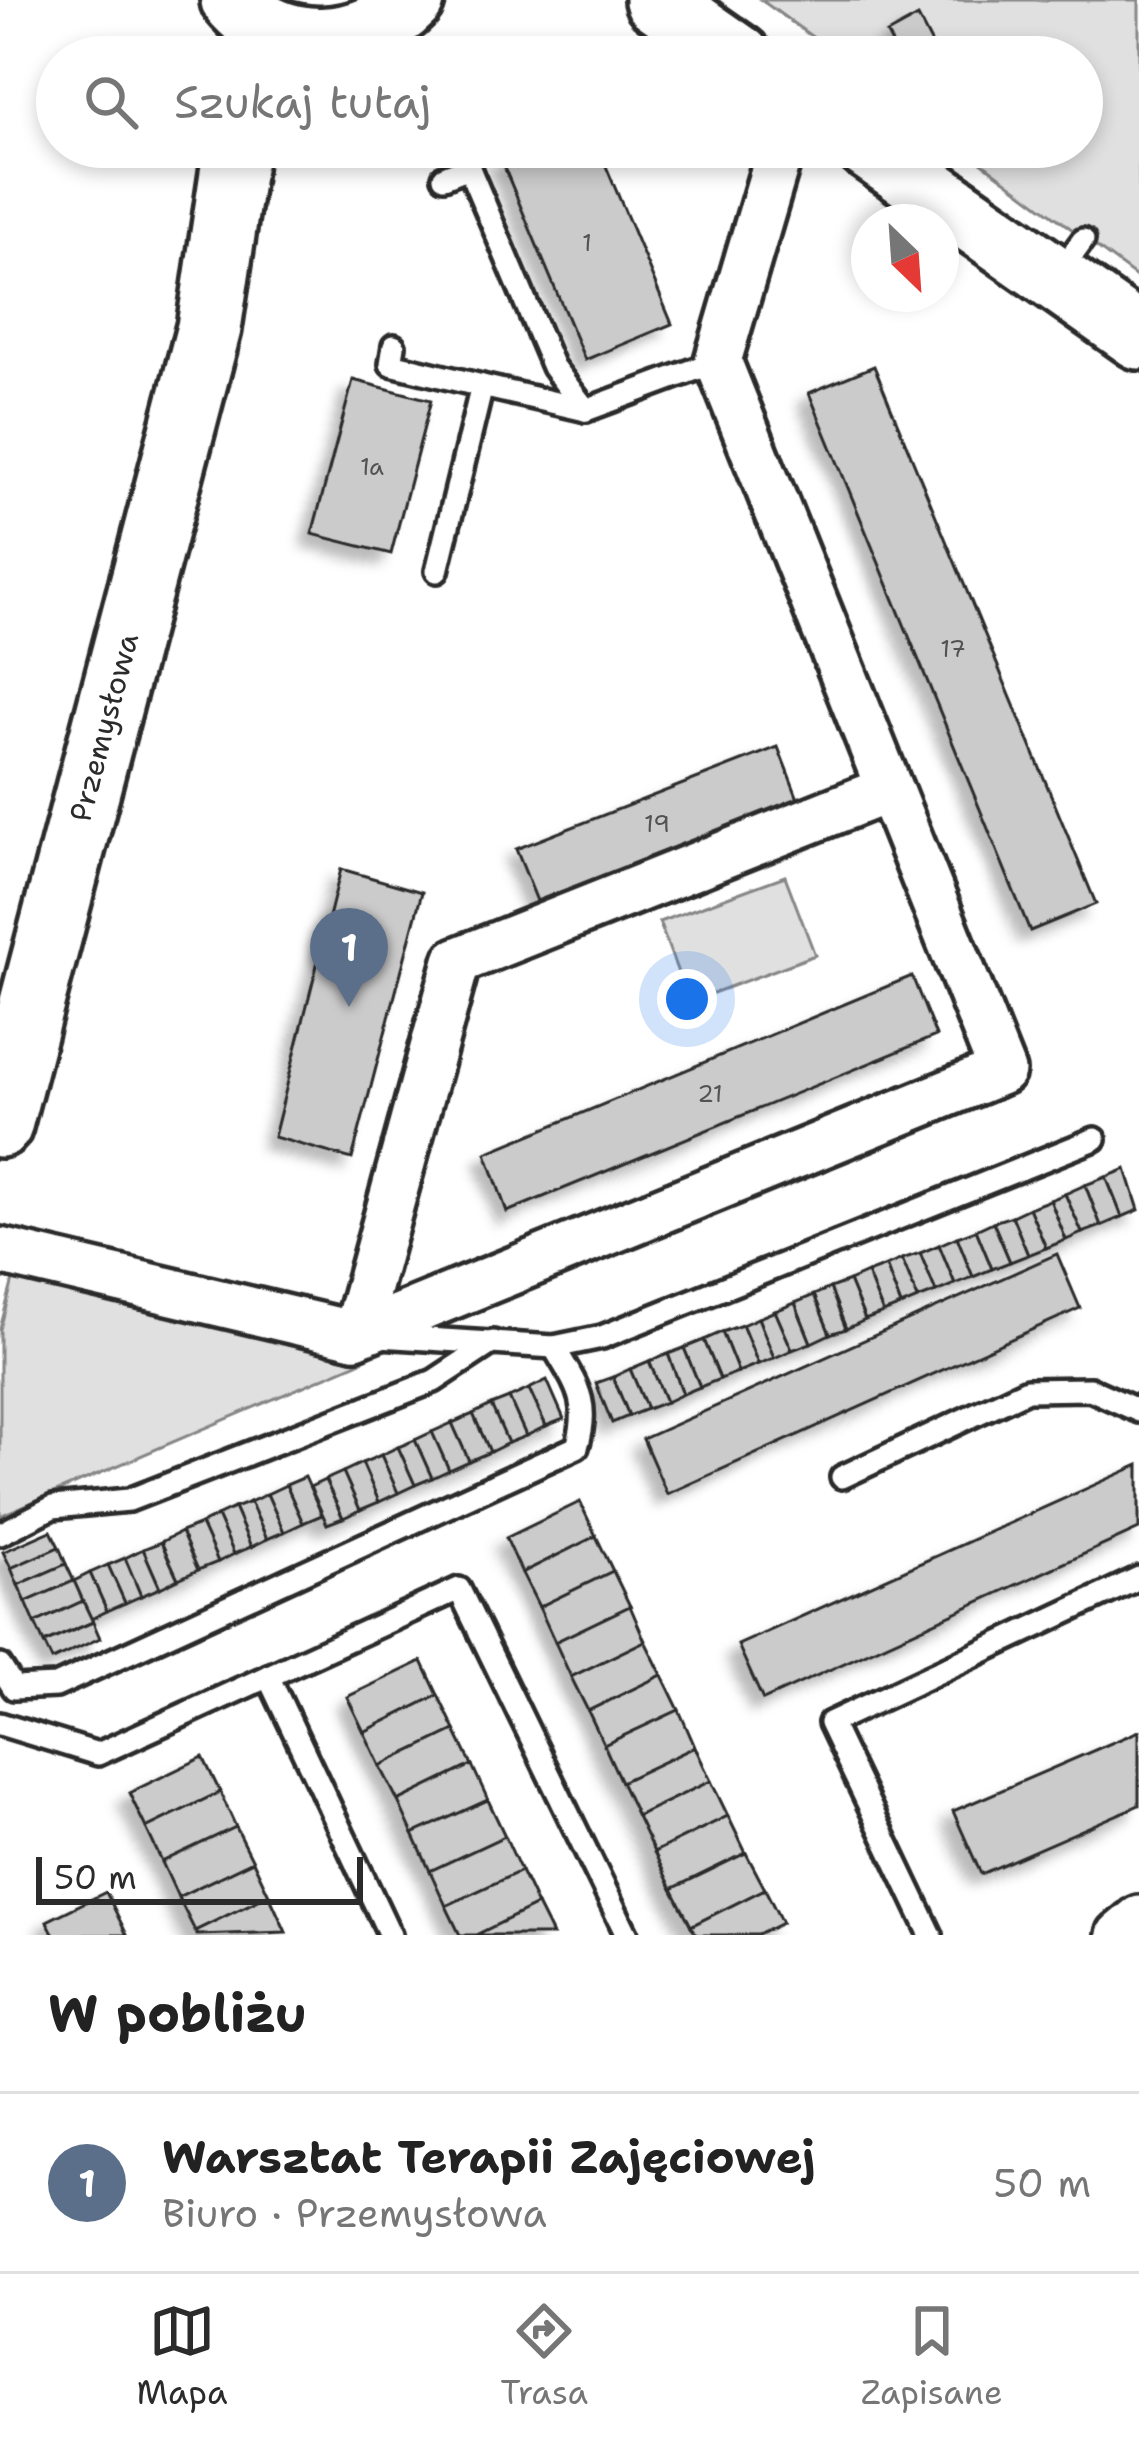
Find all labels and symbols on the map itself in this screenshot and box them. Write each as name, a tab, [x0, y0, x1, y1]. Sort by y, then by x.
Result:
north arrow	[851, 204, 959, 312]
house number: 1	[582, 227, 592, 259]
house number: 1a	[360, 451, 384, 483]
street label: Przemysłowa	[59, 628, 148, 826]
house number: 17	[940, 633, 966, 665]
house number: 19	[644, 808, 670, 840]
pin: 1	[310, 908, 388, 1007]
your location	[657, 969, 717, 1029]
house number: 21	[697, 1078, 723, 1110]
scale bar	[36, 1851, 363, 1904]

